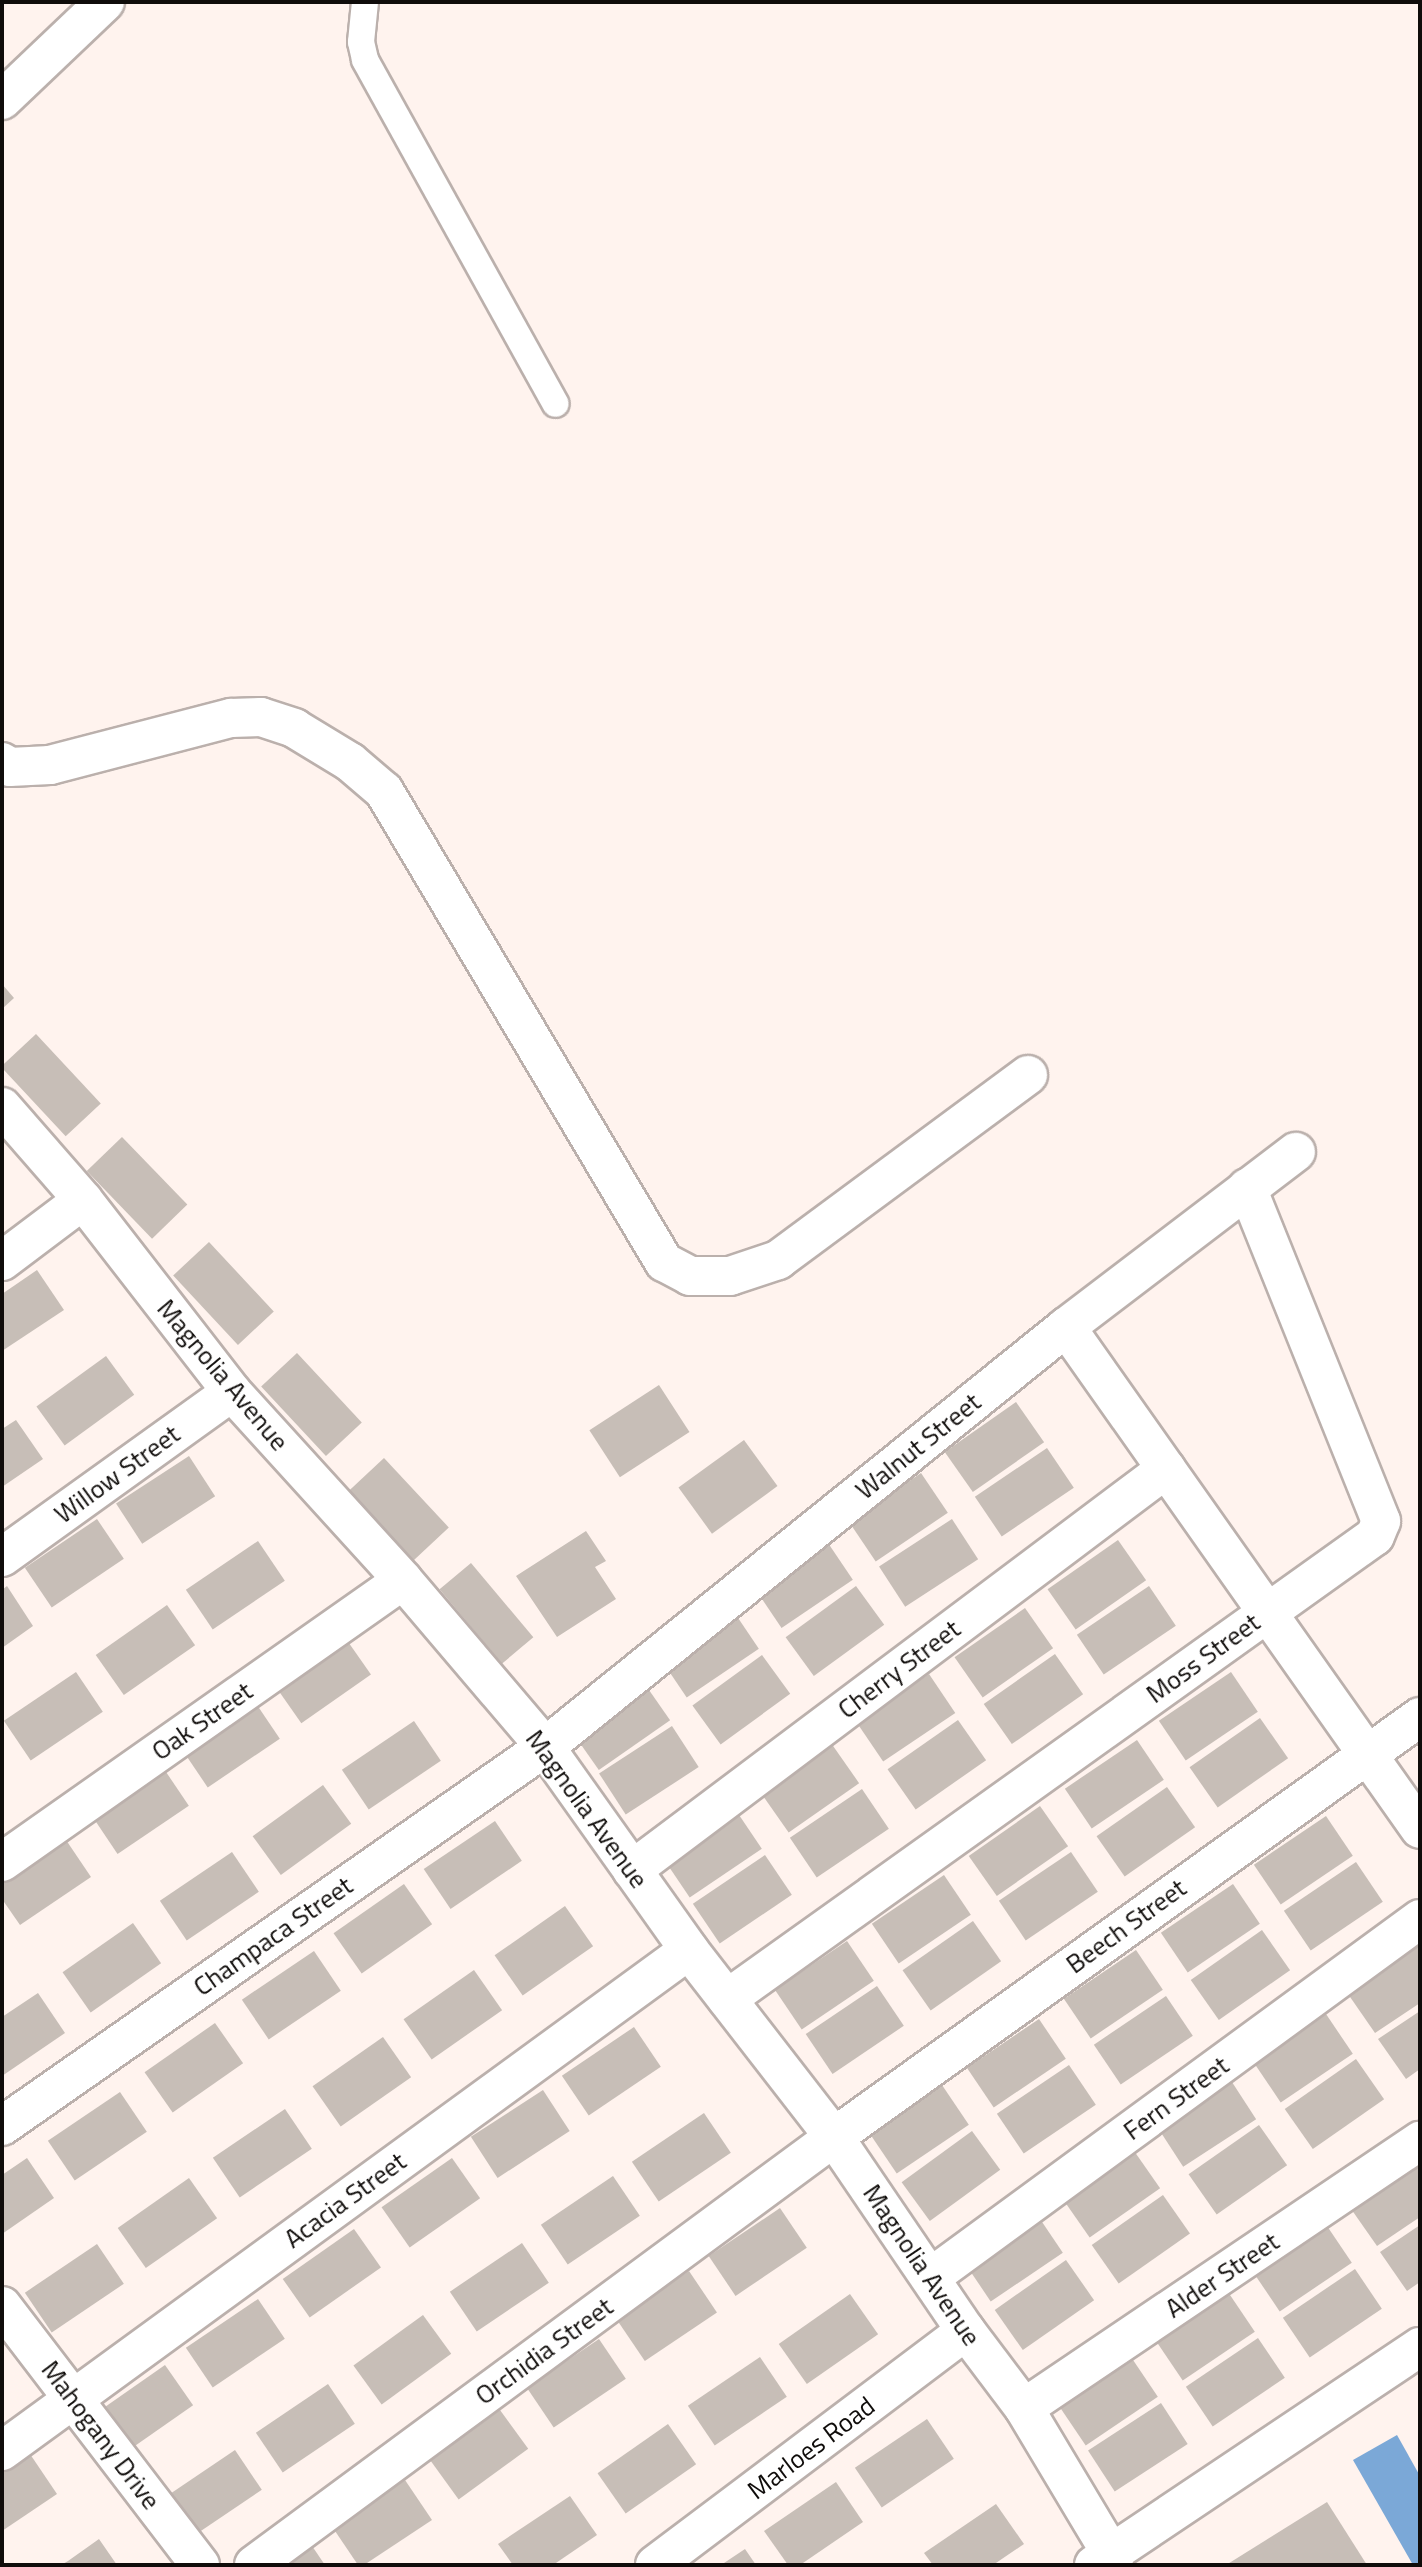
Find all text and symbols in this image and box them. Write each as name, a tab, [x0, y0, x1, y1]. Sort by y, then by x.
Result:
street label: Magnolia Avenue	[151, 1293, 295, 1457]
street label: Walnut Street	[849, 1386, 987, 1506]
street label: Willow Street	[48, 1418, 186, 1530]
street label: Moss Street	[1140, 1606, 1266, 1710]
street label: Cherry Street	[832, 1613, 966, 1725]
street label: Oak Street	[146, 1675, 258, 1767]
street label: Magnolia Avenue	[519, 1724, 655, 1894]
street label: Champaca Street	[188, 1870, 358, 2002]
street label: Beech Street	[1060, 1872, 1192, 1980]
street label: Fern Street	[1117, 2050, 1235, 2146]
street label: Acacia Street	[278, 2145, 412, 2255]
street label: Magnolia Avenue	[857, 2178, 987, 2352]
street label: Alder Street	[1159, 2226, 1285, 2324]
street label: Orchidia Street	[469, 2291, 619, 2411]
street label: Mahogany Drive	[35, 2355, 167, 2515]
street label: Marloes Road	[741, 2390, 881, 2506]

